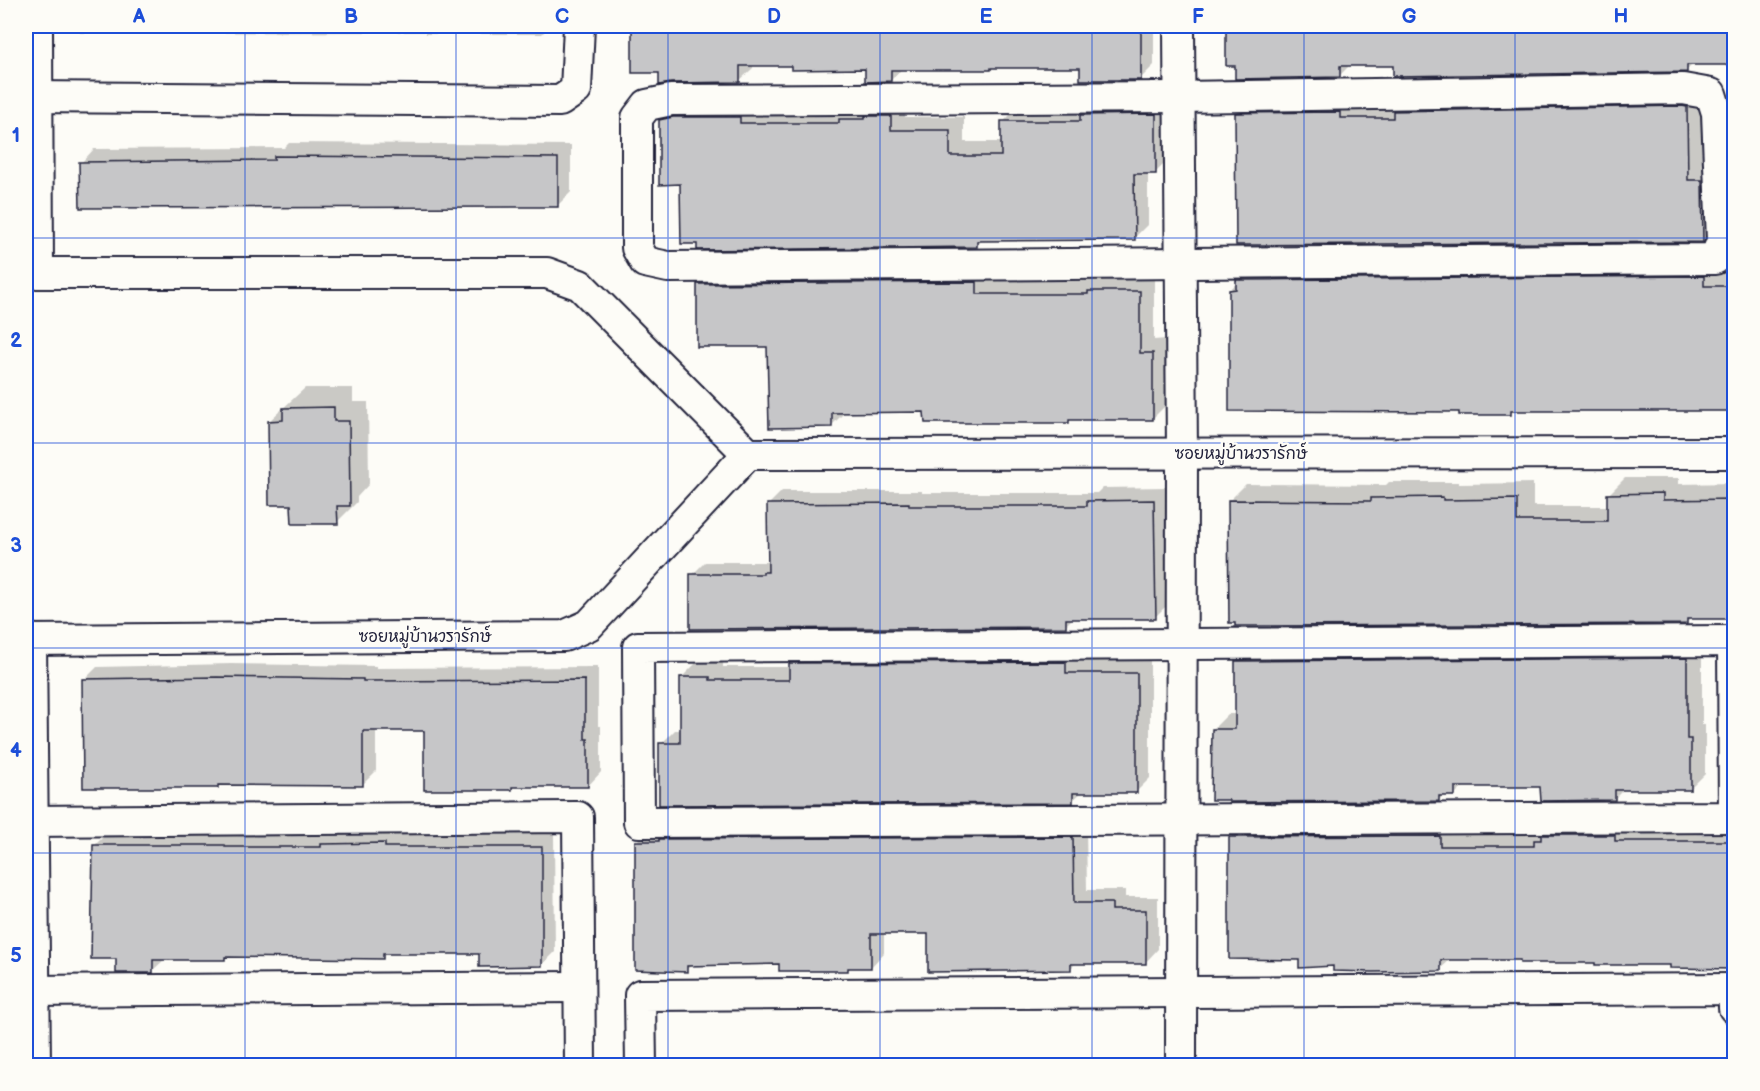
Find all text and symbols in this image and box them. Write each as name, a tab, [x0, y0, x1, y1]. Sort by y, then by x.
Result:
text: A	[132, 5, 146, 29]
text: B	[344, 5, 358, 29]
text: C	[555, 5, 569, 29]
text: D	[767, 5, 781, 29]
text: E	[980, 5, 993, 29]
text: F	[1192, 5, 1204, 29]
text: G	[1402, 5, 1417, 29]
text: H	[1614, 5, 1628, 29]
text: 1	[12, 124, 20, 148]
text: 2	[10, 329, 22, 353]
street label: ซอยหมู่บ้านวรารักษ์	[1174, 442, 1309, 466]
text: 3	[10, 534, 22, 558]
street label: ซอยหมู่บ้านวรารักษ์	[358, 625, 493, 649]
text: 4	[10, 739, 22, 763]
text: 5	[10, 944, 22, 968]

